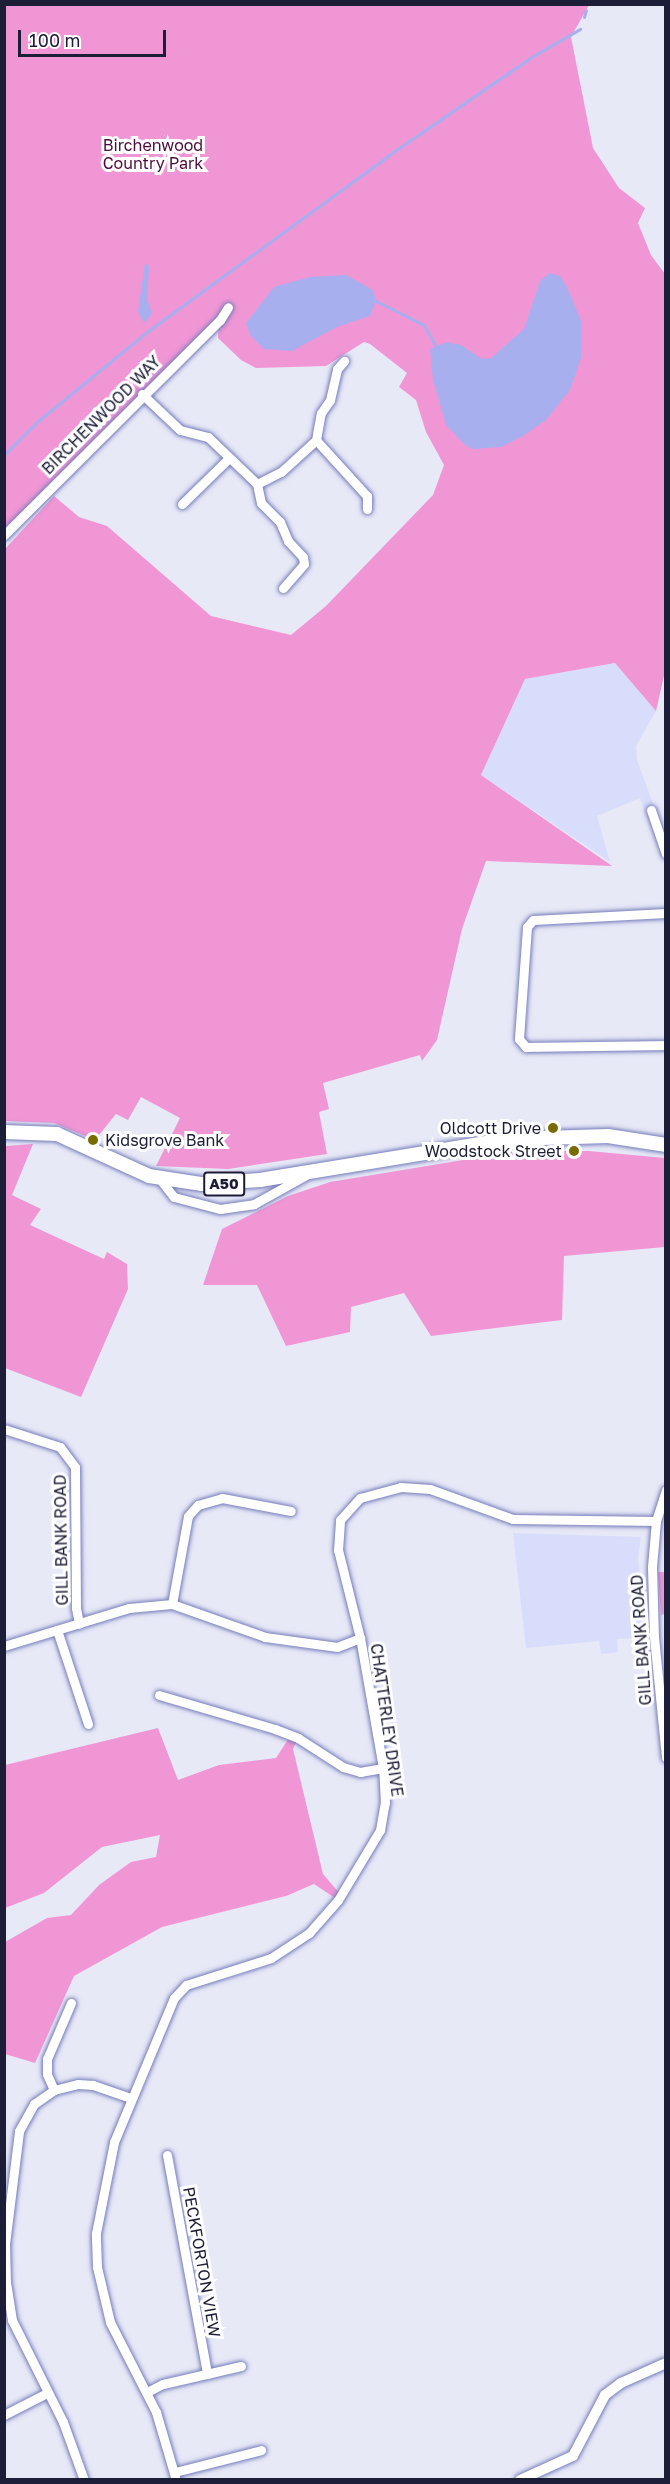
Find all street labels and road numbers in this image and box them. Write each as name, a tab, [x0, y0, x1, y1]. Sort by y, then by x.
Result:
street label: BIRCHENWOOD WAY	[38, 352, 164, 478]
road number: A50	[203, 1172, 245, 1196]
street label: GILL BANK ROAD	[50, 1474, 72, 1606]
street label: GILL BANK ROAD	[627, 1574, 655, 1706]
street label: CHATTERLEY DRIVE	[367, 1642, 407, 1798]
street label: PECKFORTON VIEW	[179, 2185, 225, 2339]

